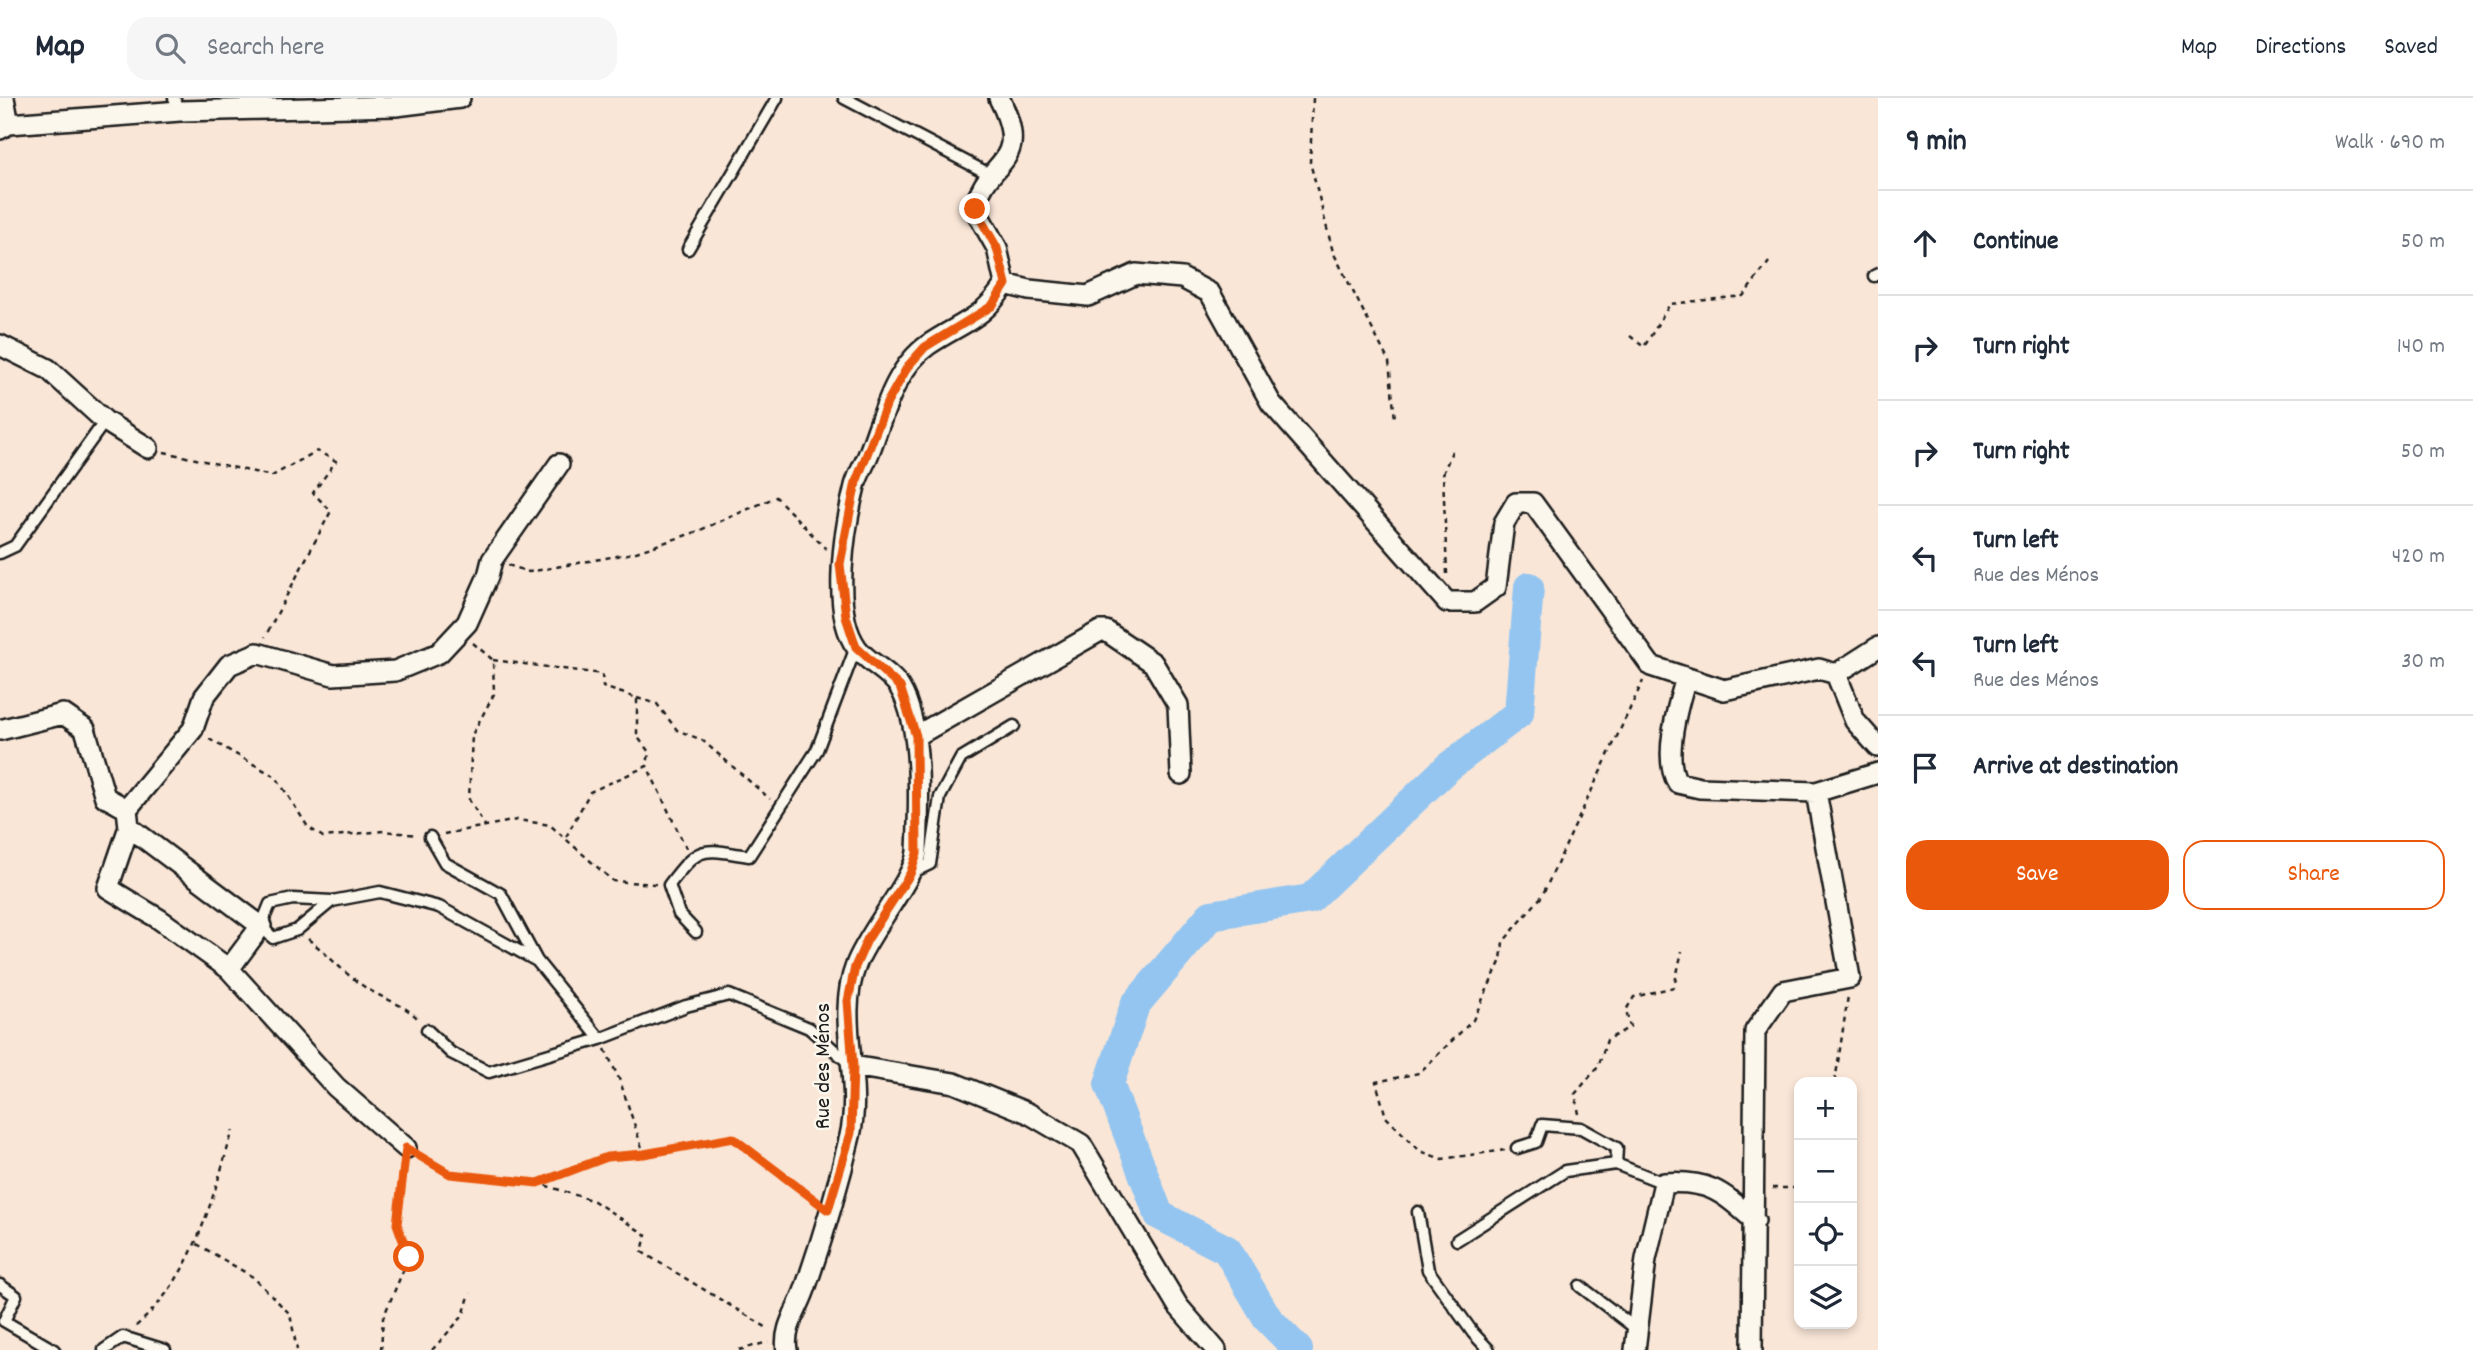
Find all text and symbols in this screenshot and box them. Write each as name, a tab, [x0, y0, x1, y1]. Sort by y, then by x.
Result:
search box	[127, 17, 617, 80]
text: Map	[35, 25, 85, 72]
icon: search	[151, 29, 189, 67]
text: Search here	[207, 30, 325, 67]
text: Map	[2181, 31, 2217, 65]
text: Directions	[2255, 31, 2346, 65]
text: Saved	[2384, 31, 2438, 65]
text: 9 min	[1906, 122, 1967, 165]
text: Walk · 690 m	[2335, 127, 2445, 160]
route end	[959, 193, 990, 224]
icon: ahead	[1906, 224, 1944, 262]
text: Continue	[1973, 224, 2058, 261]
text: 50 m	[2401, 226, 2445, 259]
icon: right	[1906, 329, 1944, 367]
text: Turn right	[1973, 329, 2070, 366]
text: 140 m	[2397, 331, 2445, 364]
icon: right	[1906, 434, 1944, 472]
text: Turn right	[1973, 434, 2070, 471]
text: 50 m	[2401, 436, 2445, 469]
text: Turn left	[1973, 523, 2059, 560]
icon: left	[1906, 539, 1944, 577]
text: 420 m	[2392, 541, 2445, 574]
text: Rue des Ménos	[1973, 560, 2099, 593]
text: Turn left	[1973, 628, 2059, 665]
icon: left	[1906, 644, 1944, 682]
text: 30 m	[2401, 646, 2445, 679]
text: Rue des Ménos	[1973, 665, 2099, 698]
icon: arrive	[1906, 749, 1944, 787]
text: Arrive at destination	[1973, 749, 2178, 786]
button: Save	[1906, 840, 2169, 910]
button: Share	[2183, 840, 2445, 910]
street label: Rue des Ménos	[808, 1003, 841, 1129]
map controls	[1794, 1077, 1857, 1329]
button: +	[1794, 1077, 1857, 1140]
button: −	[1794, 1140, 1857, 1203]
button: locate	[1794, 1203, 1857, 1266]
route start	[393, 1241, 424, 1272]
button: layers	[1794, 1266, 1857, 1329]

